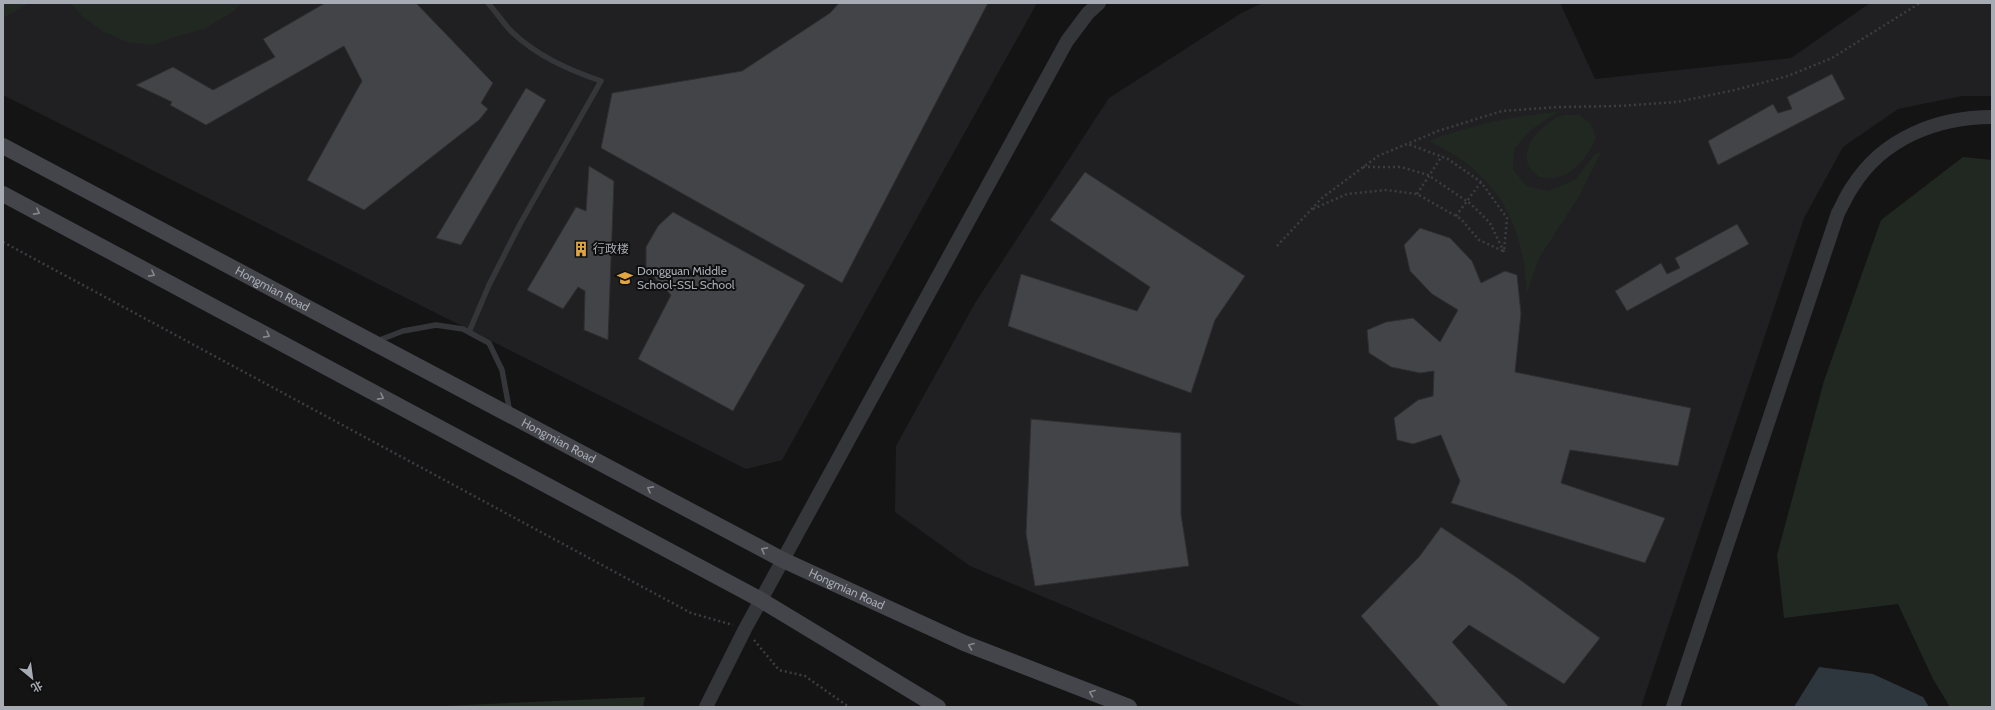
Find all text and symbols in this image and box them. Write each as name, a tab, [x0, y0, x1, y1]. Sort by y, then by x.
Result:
one-way arrow	[33, 208, 41, 215]
building icon: 行政楼	[572, 240, 590, 258]
place label: 行政楼	[593, 241, 629, 256]
street label: Hongmian Road	[233, 263, 312, 314]
place label: Dongguan Middle School-SSL School	[637, 263, 735, 292]
one-way arrow	[148, 269, 155, 277]
school or university icon: Dongguan Middle School-SSL School	[616, 269, 634, 287]
one-way arrow	[262, 331, 270, 338]
one-way arrow	[377, 392, 384, 399]
street label: Hongmian Road	[519, 415, 599, 466]
one-way arrow	[646, 486, 654, 493]
one-way arrow	[761, 547, 769, 554]
street label: Hongmian Road	[806, 565, 887, 613]
one-way arrow	[968, 642, 975, 650]
north arrow	[12, 658, 52, 698]
text: 北	[29, 678, 45, 696]
one-way arrow	[1089, 689, 1096, 697]

